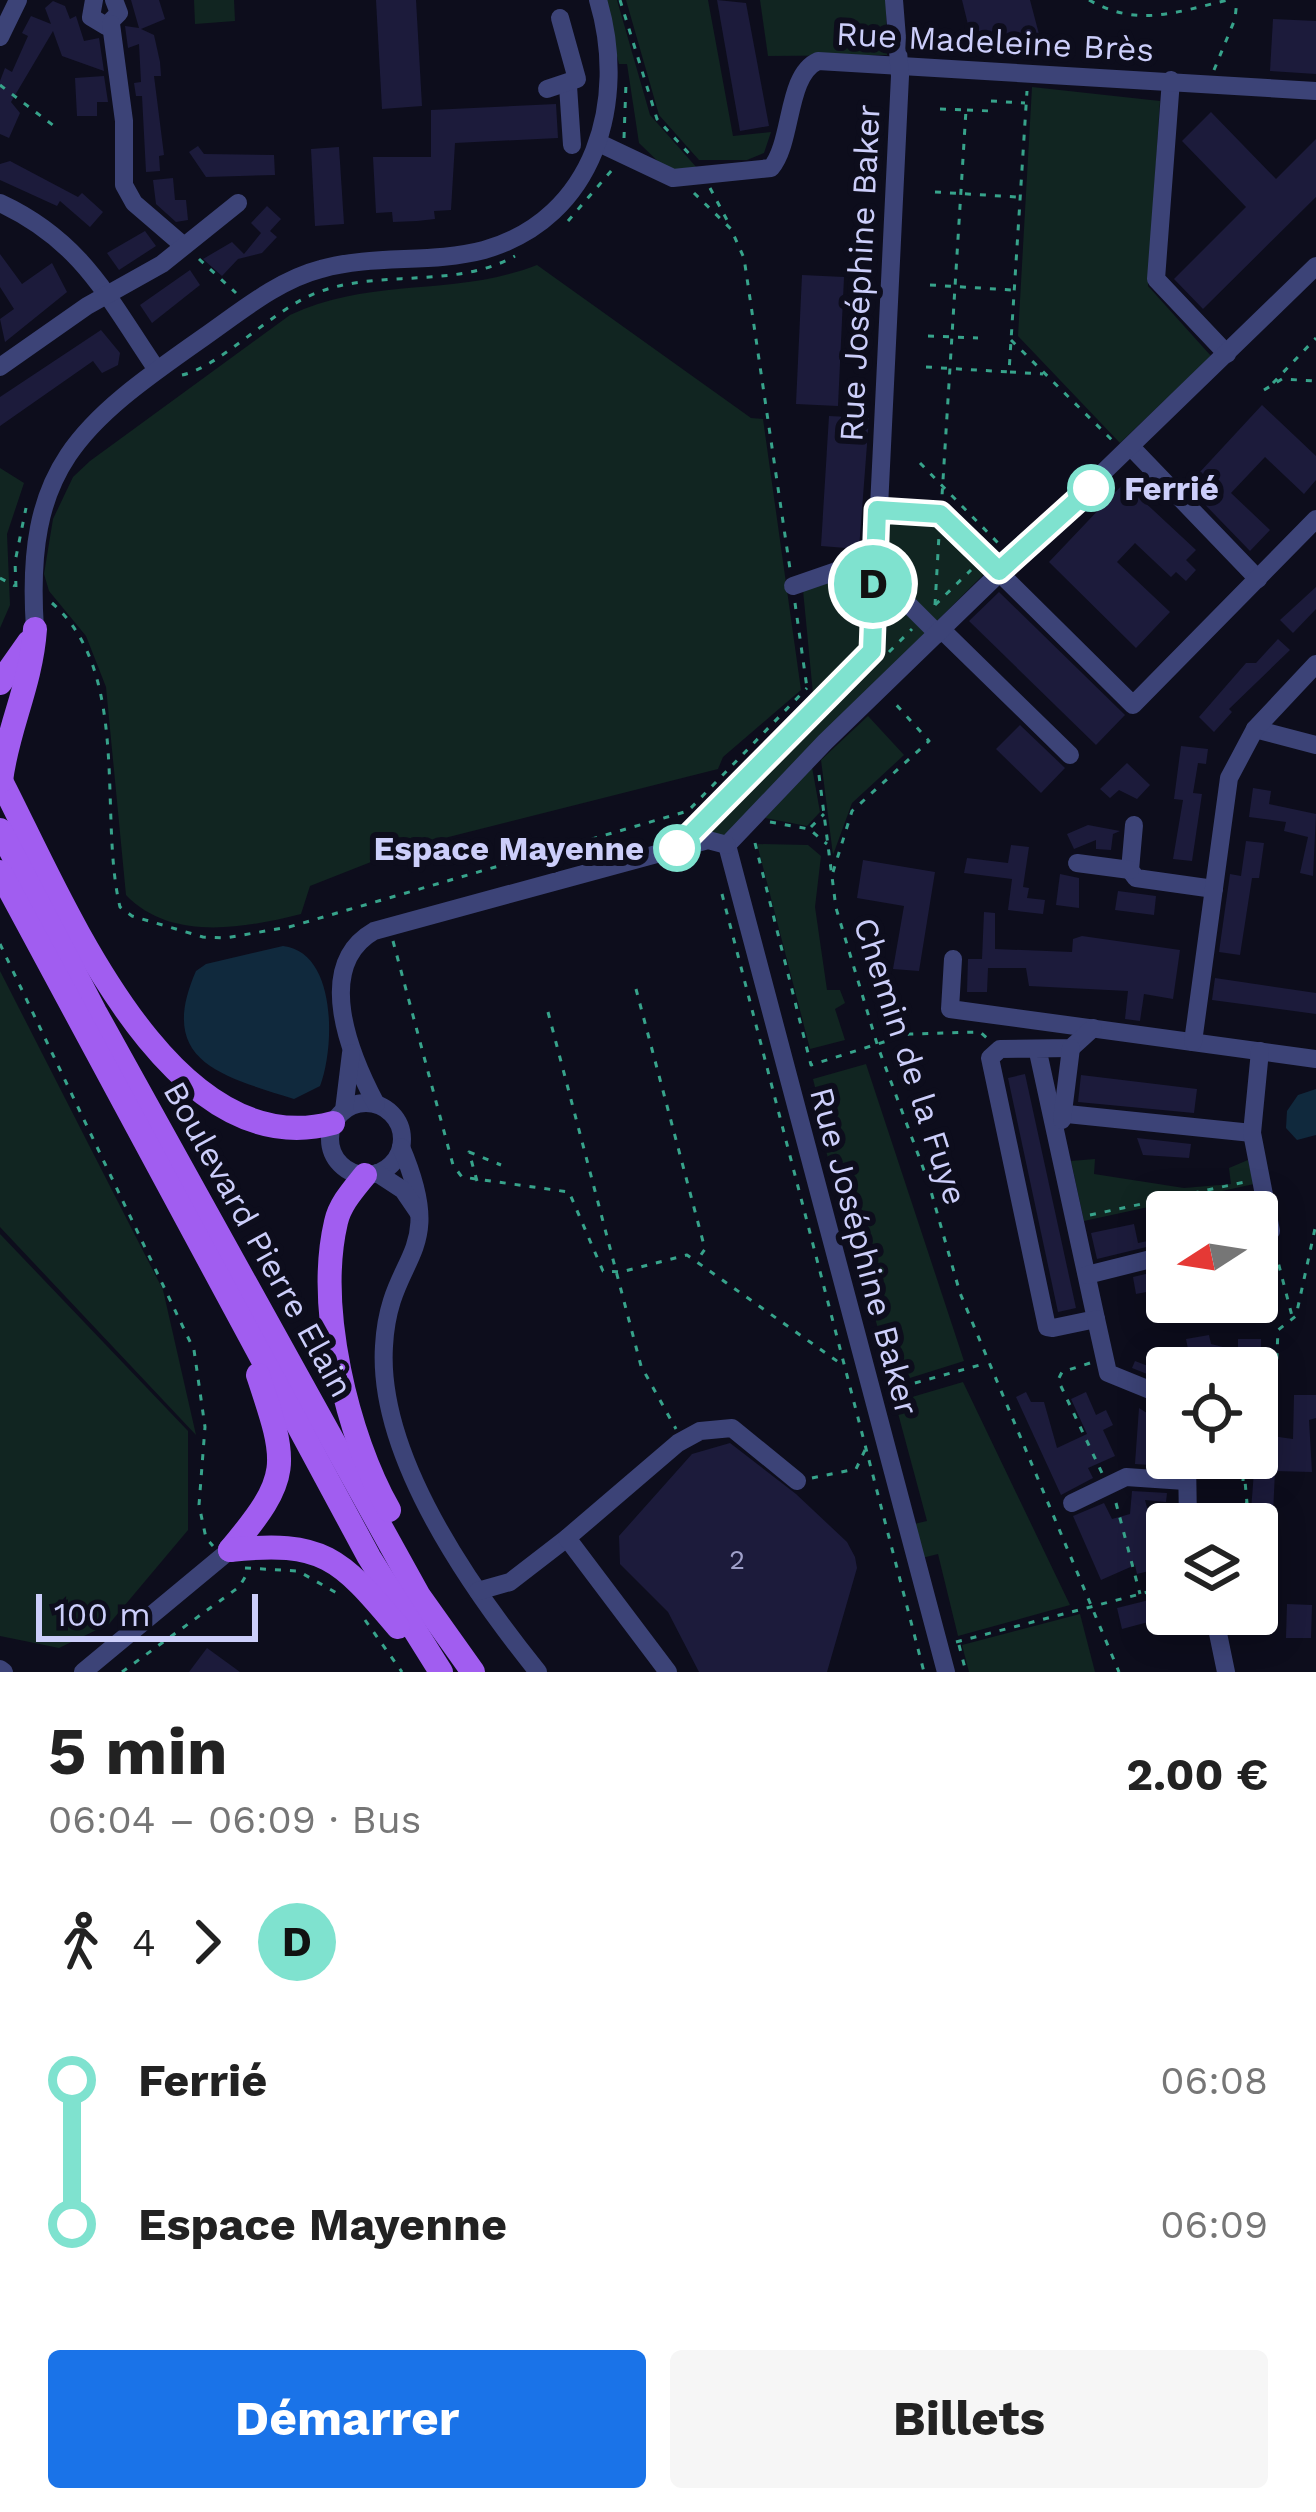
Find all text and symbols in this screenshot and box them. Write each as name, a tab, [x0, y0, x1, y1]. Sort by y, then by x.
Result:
street label: Rue Madeleine Brès	[835, 14, 1155, 69]
street label: Rue Joséphine Baker	[831, 103, 888, 443]
marker: Ferrié	[1069, 466, 1113, 510]
place label: Ferrié	[1124, 469, 1219, 508]
line badge: D	[834, 545, 912, 623]
text: D	[858, 559, 888, 608]
marker: Espace Mayenne	[655, 826, 699, 870]
place label: Espace Mayenne	[373, 829, 644, 868]
street label: Chemin de la Fuye	[846, 913, 975, 1210]
street label: Boulevard Pierre Elain	[156, 1075, 362, 1404]
street label: Rue Joséphine Baker	[802, 1083, 927, 1419]
north arrow	[1146, 1191, 1278, 1323]
map controls	[1146, 1191, 1278, 1635]
button: locate	[1146, 1347, 1278, 1479]
button: layers	[1146, 1503, 1278, 1635]
house number: 2	[729, 1544, 745, 1576]
scale bar	[36, 1588, 258, 1641]
text: 100 m	[54, 1595, 151, 1634]
text: 5 min	[48, 1713, 228, 1790]
text: 2.00 €	[1126, 1748, 1268, 1801]
text: 06:04 – 06:09 · Bus	[48, 1797, 421, 1842]
icon: walk	[48, 1909, 114, 1975]
icon: forward	[174, 1909, 240, 1975]
text: D	[282, 1917, 312, 1966]
text: 4	[132, 1920, 156, 1965]
text: Ferrié	[138, 2054, 267, 2107]
text: 06:08	[1160, 2058, 1268, 2103]
text: Espace Mayenne	[138, 2198, 507, 2251]
text: 06:09	[1160, 2202, 1268, 2247]
button: Démarrer	[48, 2350, 646, 2488]
button: Billets	[670, 2350, 1268, 2488]

